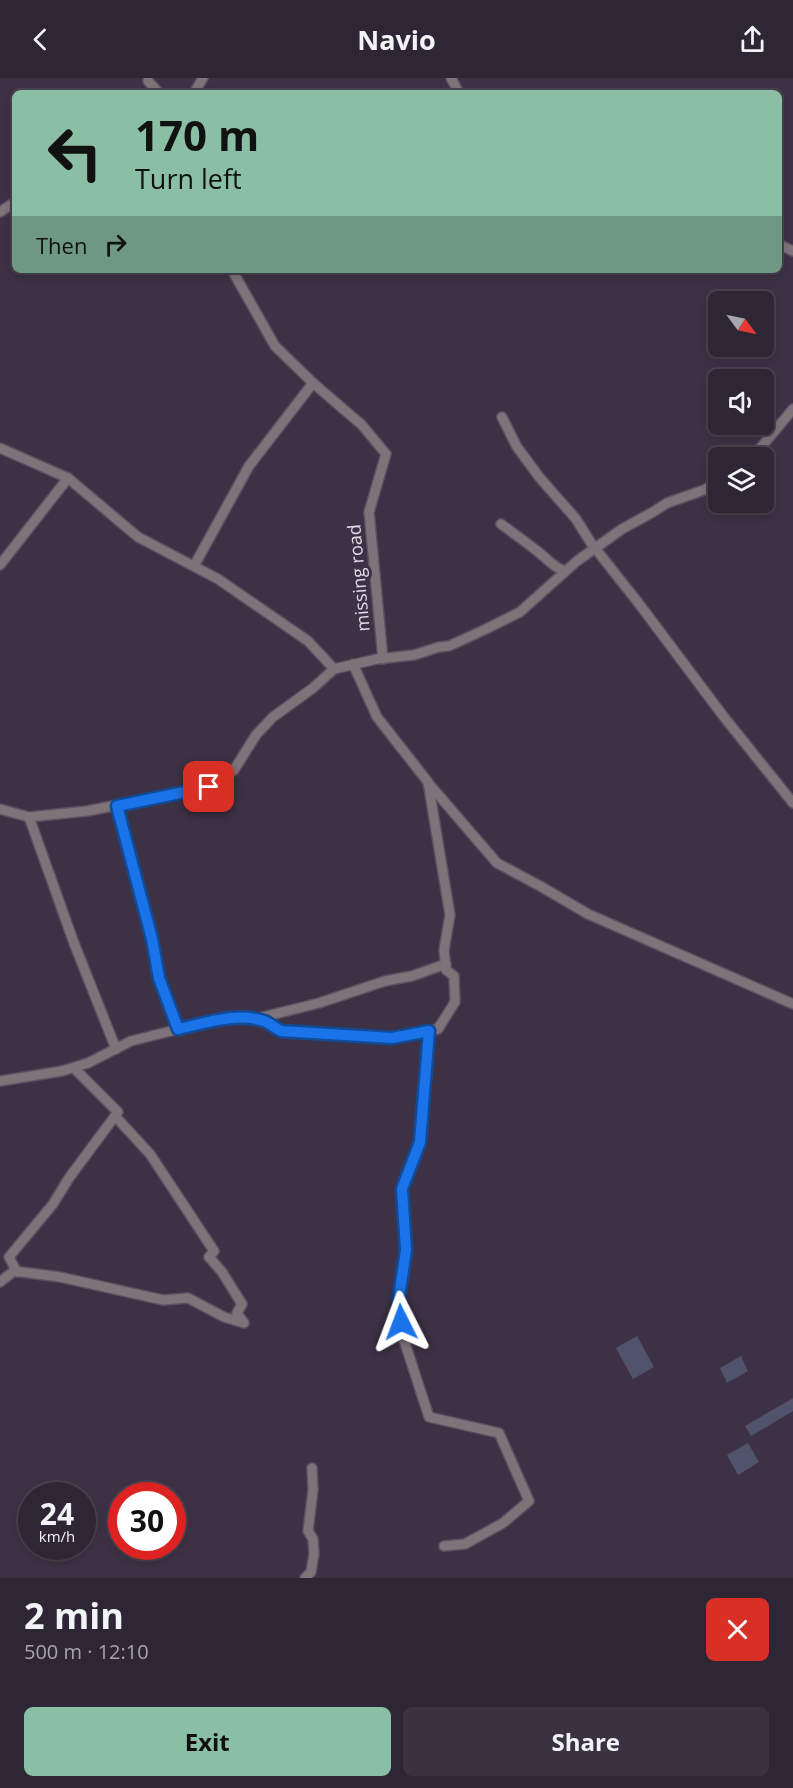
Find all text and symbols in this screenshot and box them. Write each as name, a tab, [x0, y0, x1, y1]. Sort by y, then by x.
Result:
text: Navio	[357, 21, 436, 58]
icon: back	[24, 23, 57, 56]
icon: share	[736, 23, 769, 56]
text: 170 m	[135, 106, 259, 163]
icon: left	[36, 114, 114, 192]
text: Turn left	[135, 160, 242, 197]
icon: right	[99, 228, 132, 261]
text: Then	[36, 230, 87, 260]
north arrow	[708, 291, 774, 357]
map controls	[708, 291, 774, 513]
button: sound	[708, 369, 774, 435]
button: layers	[708, 447, 774, 513]
street label: missing road	[341, 523, 375, 633]
pin	[183, 761, 234, 812]
icon: arrive	[192, 770, 225, 803]
position arrow	[369, 1290, 433, 1354]
speed limit sign: 30	[108, 1482, 186, 1560]
text: 24	[40, 1493, 74, 1534]
text: km/h	[39, 1526, 75, 1546]
text: 2 min	[24, 1591, 124, 1640]
button: close	[706, 1598, 769, 1661]
text: 500 m · 12:10	[24, 1638, 149, 1665]
button: Exit	[24, 1707, 391, 1776]
button: Share	[403, 1707, 769, 1776]

